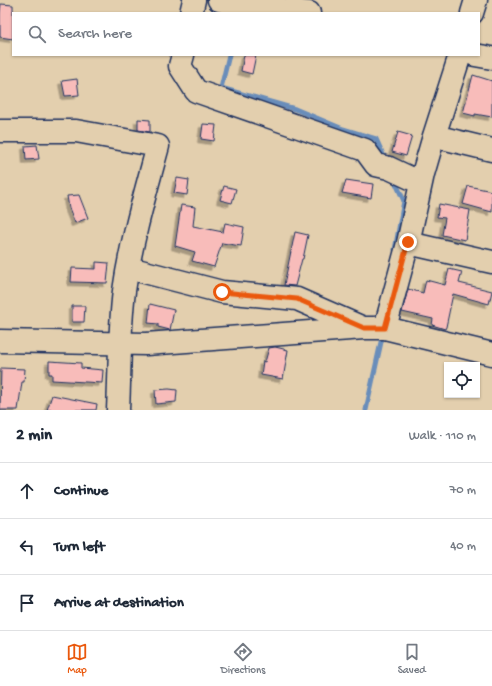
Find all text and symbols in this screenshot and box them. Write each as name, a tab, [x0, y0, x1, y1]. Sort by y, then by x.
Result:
search box	[12, 12, 480, 56]
icon: search	[26, 23, 48, 45]
text: Search here	[58, 25, 132, 43]
route end	[399, 233, 417, 251]
route start	[213, 283, 231, 301]
map controls	[444, 362, 480, 398]
button: locate	[444, 362, 480, 398]
text: 2 min	[16, 426, 52, 446]
text: Walk · 110 m	[409, 429, 476, 444]
icon: ahead	[16, 480, 38, 502]
text: Continue	[54, 482, 108, 500]
text: 70 m	[450, 483, 476, 498]
icon: left	[16, 536, 38, 558]
text: Turn left	[54, 538, 105, 556]
text: 40 m	[450, 539, 476, 554]
icon: arrive	[16, 592, 38, 614]
text: Arrive at destination	[54, 594, 184, 612]
tab: Map	[66, 641, 88, 677]
tab: Directions	[221, 641, 265, 677]
tab: Saved	[398, 641, 426, 677]

